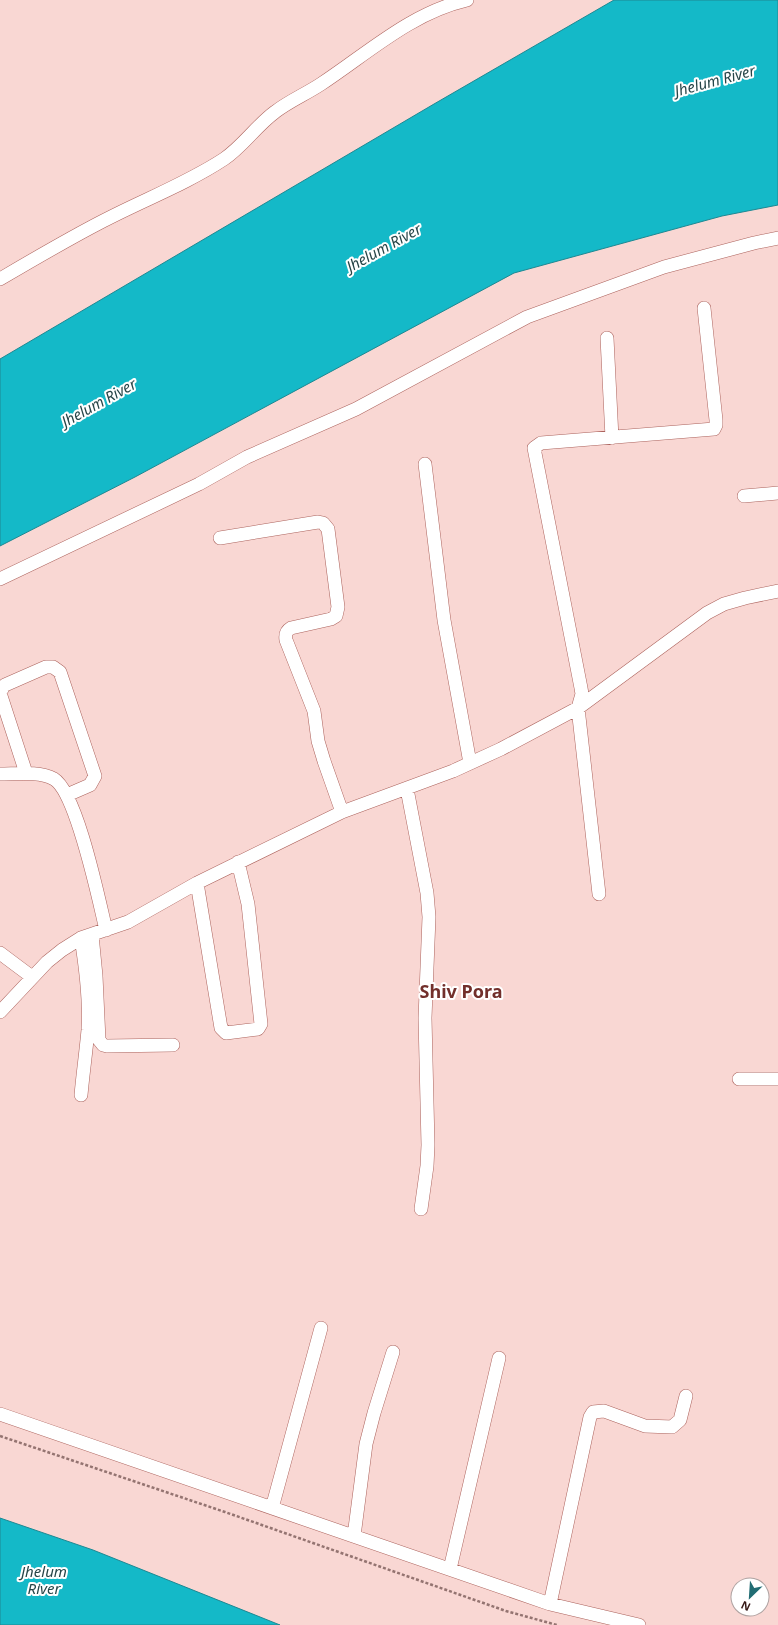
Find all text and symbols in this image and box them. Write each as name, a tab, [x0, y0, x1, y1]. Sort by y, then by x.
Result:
water label: Jhelum River	[669, 59, 758, 101]
water label: Jhelum River	[340, 218, 425, 277]
water label: Jhelum River	[55, 373, 140, 432]
district label: Shiv Pora	[420, 979, 502, 1003]
water label: Jhelum River	[18, 1561, 67, 1598]
north arrow	[730, 1577, 770, 1617]
text: N	[738, 1598, 753, 1615]

